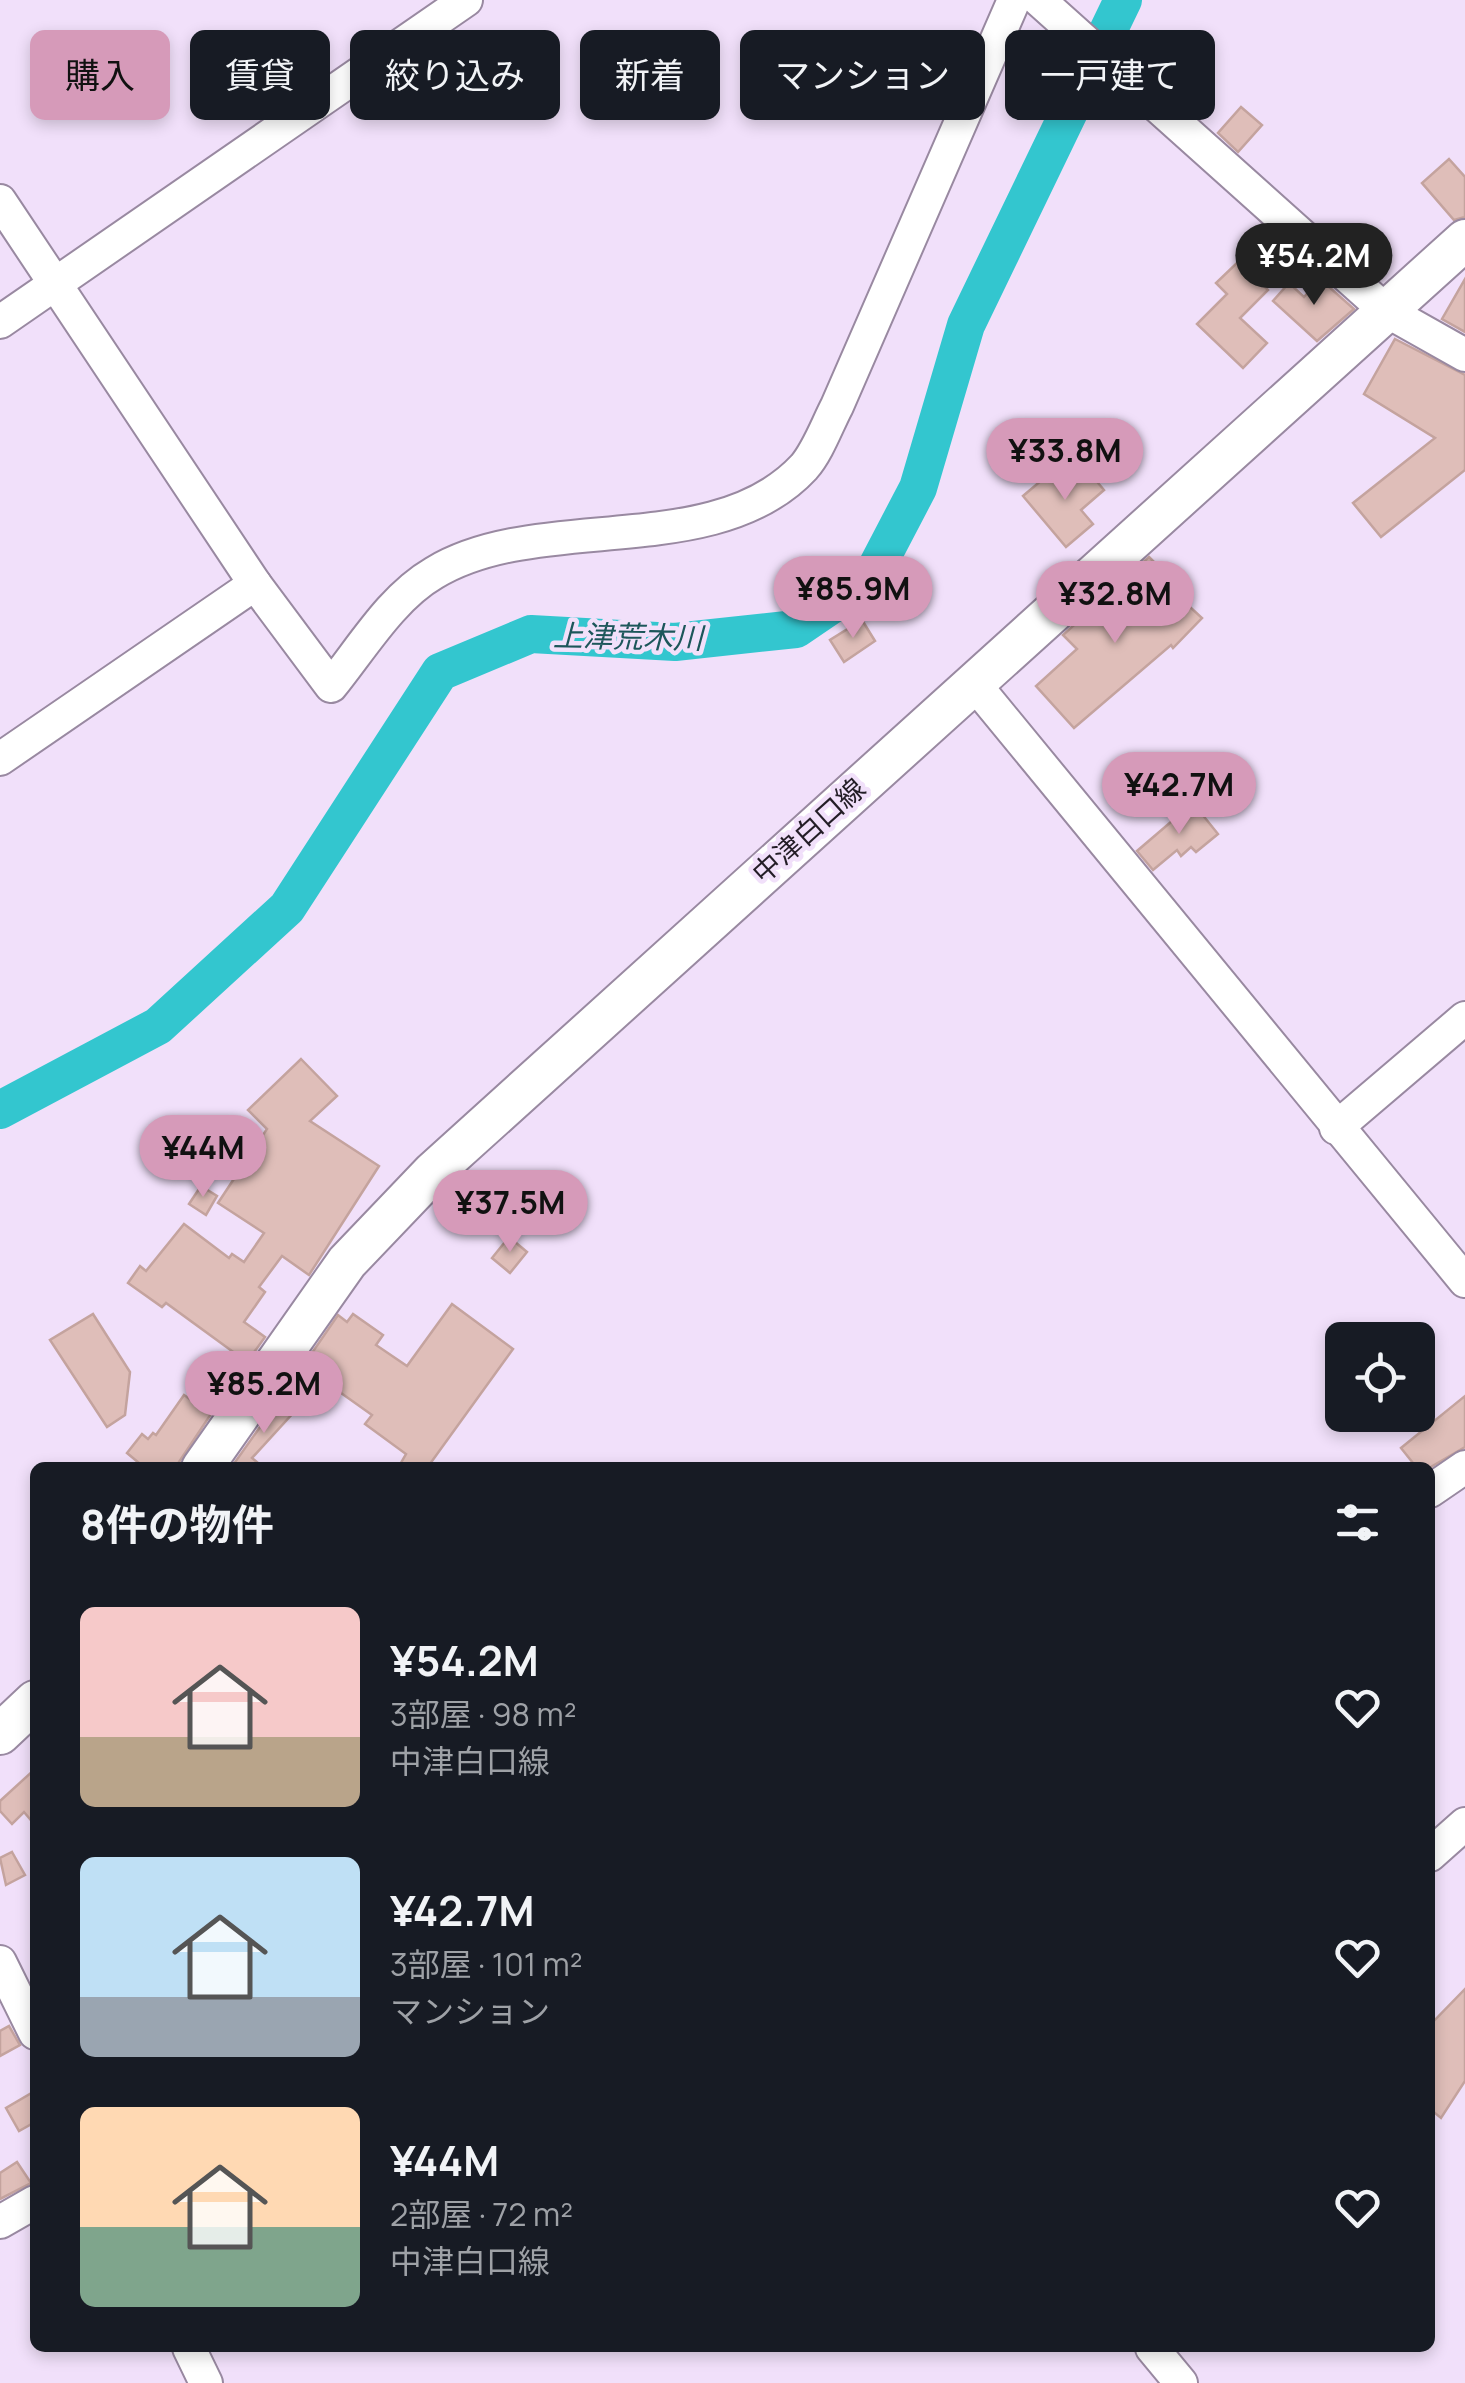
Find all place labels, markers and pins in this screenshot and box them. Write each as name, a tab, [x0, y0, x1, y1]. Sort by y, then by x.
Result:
pin: ¥54.2M	[1233, 223, 1395, 308]
pin: ¥33.8M	[984, 418, 1146, 503]
pin: ¥85.9M	[772, 556, 934, 641]
pin: ¥32.8M	[1034, 561, 1196, 646]
pin: ¥42.7M	[1098, 752, 1260, 837]
pin: ¥44M	[144, 1115, 262, 1200]
pin: ¥37.5M	[429, 1170, 591, 1255]
pin: ¥85.2M	[183, 1351, 345, 1436]

